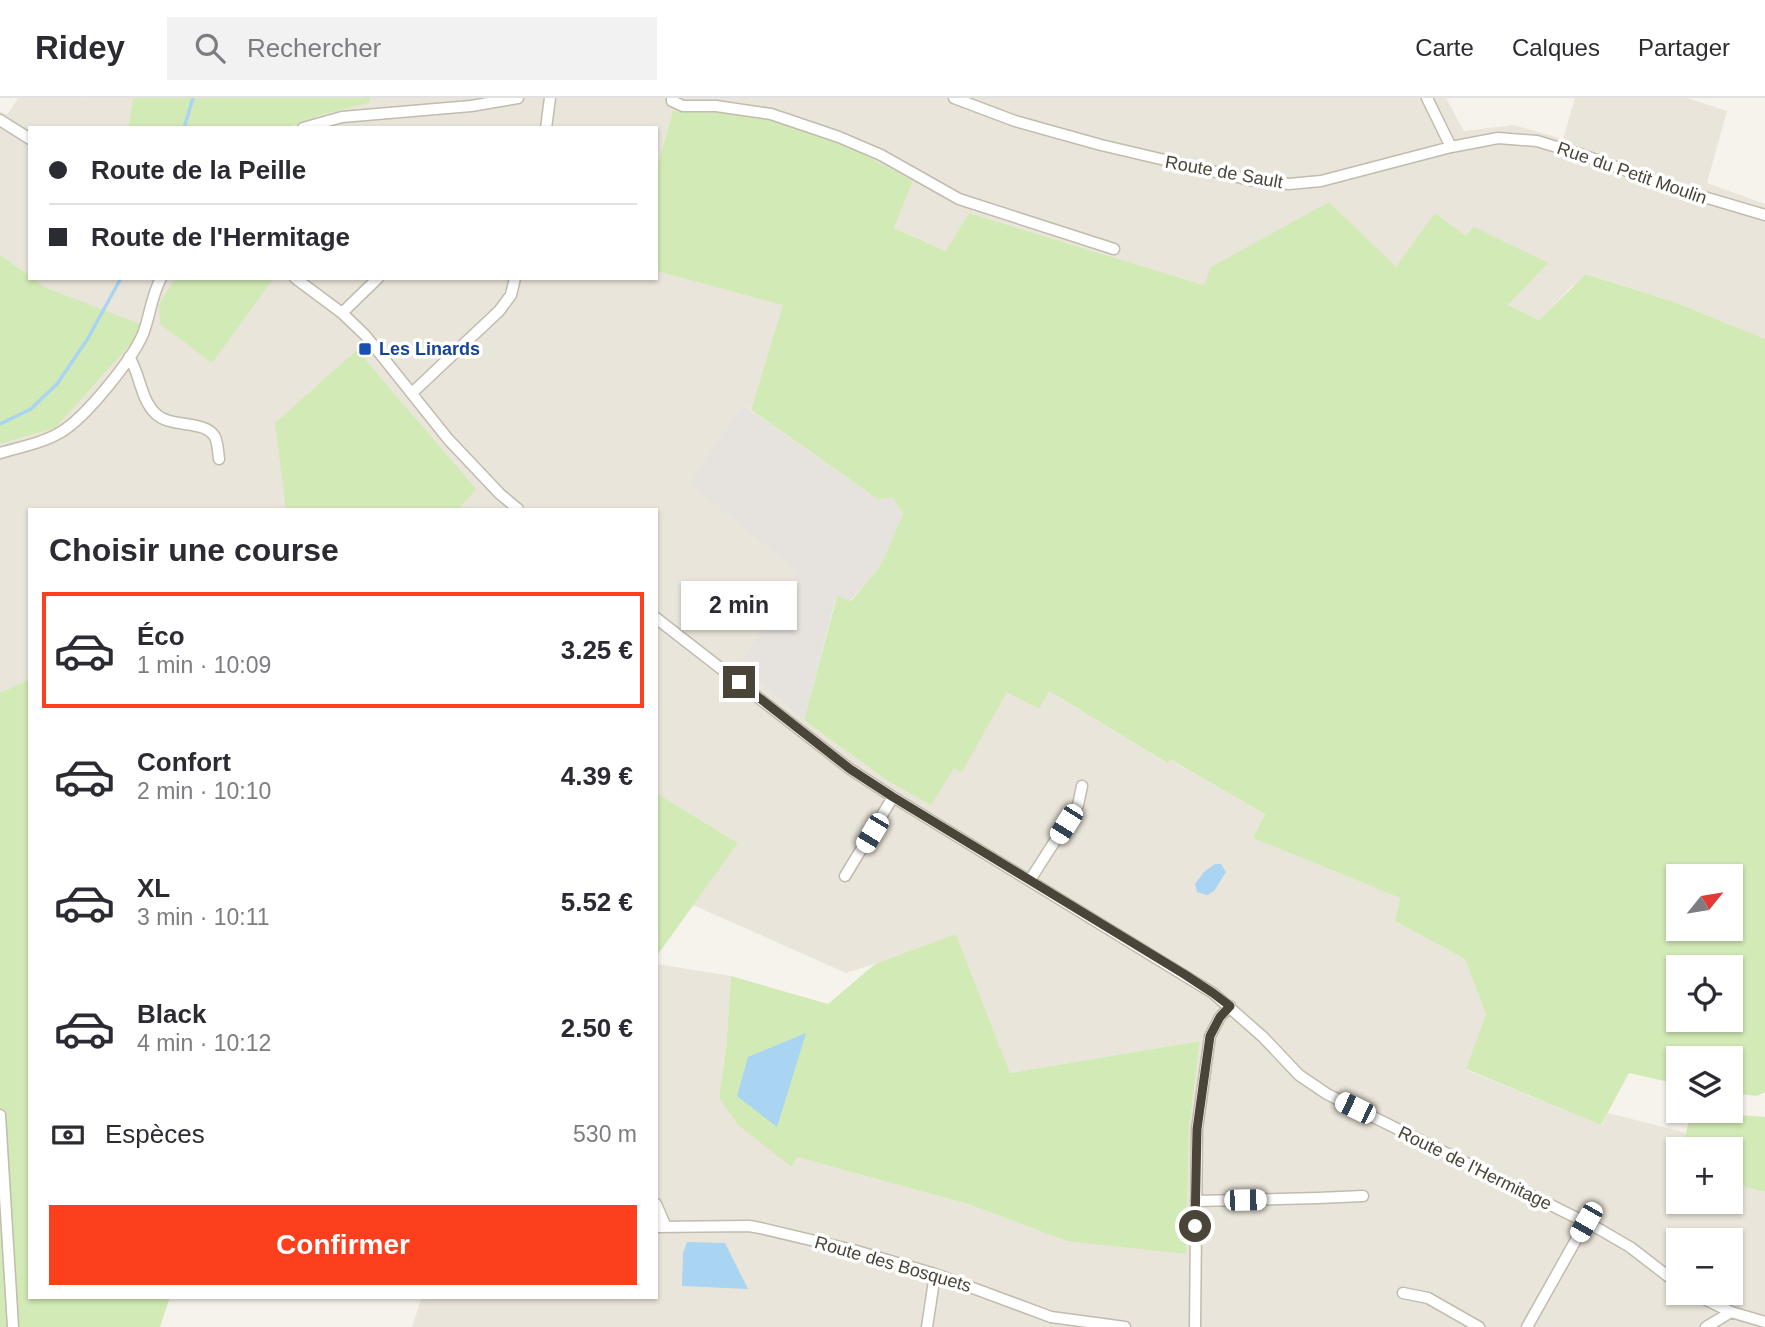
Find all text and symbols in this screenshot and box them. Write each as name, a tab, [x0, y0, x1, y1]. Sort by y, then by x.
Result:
search box	[167, 17, 657, 80]
text: Ridey	[35, 29, 125, 66]
icon: search	[191, 29, 229, 67]
text: Rechercher	[247, 33, 381, 63]
text: Carte	[1415, 34, 1474, 61]
text: Calques	[1512, 34, 1600, 61]
text: Partager	[1638, 34, 1730, 61]
street label: Rue du Petit Moulin	[1554, 138, 1710, 208]
street label: Route de Sault	[1164, 152, 1284, 192]
text: Route de la Peille	[91, 155, 306, 185]
text: Route de l'Hermitage	[91, 222, 350, 252]
place label: Les Linards	[379, 339, 480, 359]
marker: Les Linards	[357, 341, 373, 357]
text: Choisir une course	[49, 532, 339, 568]
callout: 2 min	[681, 580, 797, 630]
text: 2 min	[709, 592, 769, 618]
icon: car	[53, 619, 116, 682]
text: Éco	[137, 621, 185, 651]
text: 3.25 €	[561, 635, 633, 665]
text: 1 min · 10:09	[137, 652, 271, 678]
route end	[723, 666, 755, 698]
icon: car	[53, 745, 116, 808]
text: Confort	[137, 747, 231, 777]
text: 4.39 €	[561, 761, 633, 791]
text: 2 min · 10:10	[137, 778, 271, 804]
car	[1046, 801, 1087, 847]
car	[853, 810, 892, 856]
north arrow	[1666, 864, 1743, 942]
map controls	[1666, 864, 1743, 1305]
icon: car	[53, 871, 116, 934]
text: XL	[137, 873, 170, 903]
text: 5.52 €	[561, 887, 633, 917]
text: 3 min · 10:11	[137, 904, 270, 930]
button: locate	[1666, 955, 1743, 1032]
icon: car	[53, 997, 116, 1060]
text: Black	[137, 999, 206, 1029]
text: 2.50 €	[561, 1013, 633, 1043]
text: 4 min · 10:12	[137, 1030, 271, 1056]
button: layers	[1666, 1046, 1743, 1123]
car	[1332, 1089, 1379, 1127]
icon: cash	[49, 1116, 87, 1154]
text: Espèces	[105, 1119, 205, 1149]
text: 530 m	[573, 1121, 637, 1147]
street label: Route de l'Hermitage	[1395, 1122, 1555, 1214]
button: +	[1666, 1137, 1743, 1214]
car	[1224, 1189, 1267, 1211]
car	[1567, 1199, 1606, 1245]
button: Confirmer	[49, 1205, 637, 1285]
route start	[1179, 1210, 1211, 1242]
button: −	[1666, 1228, 1743, 1305]
street label: Route des Bosquets	[812, 1232, 974, 1296]

